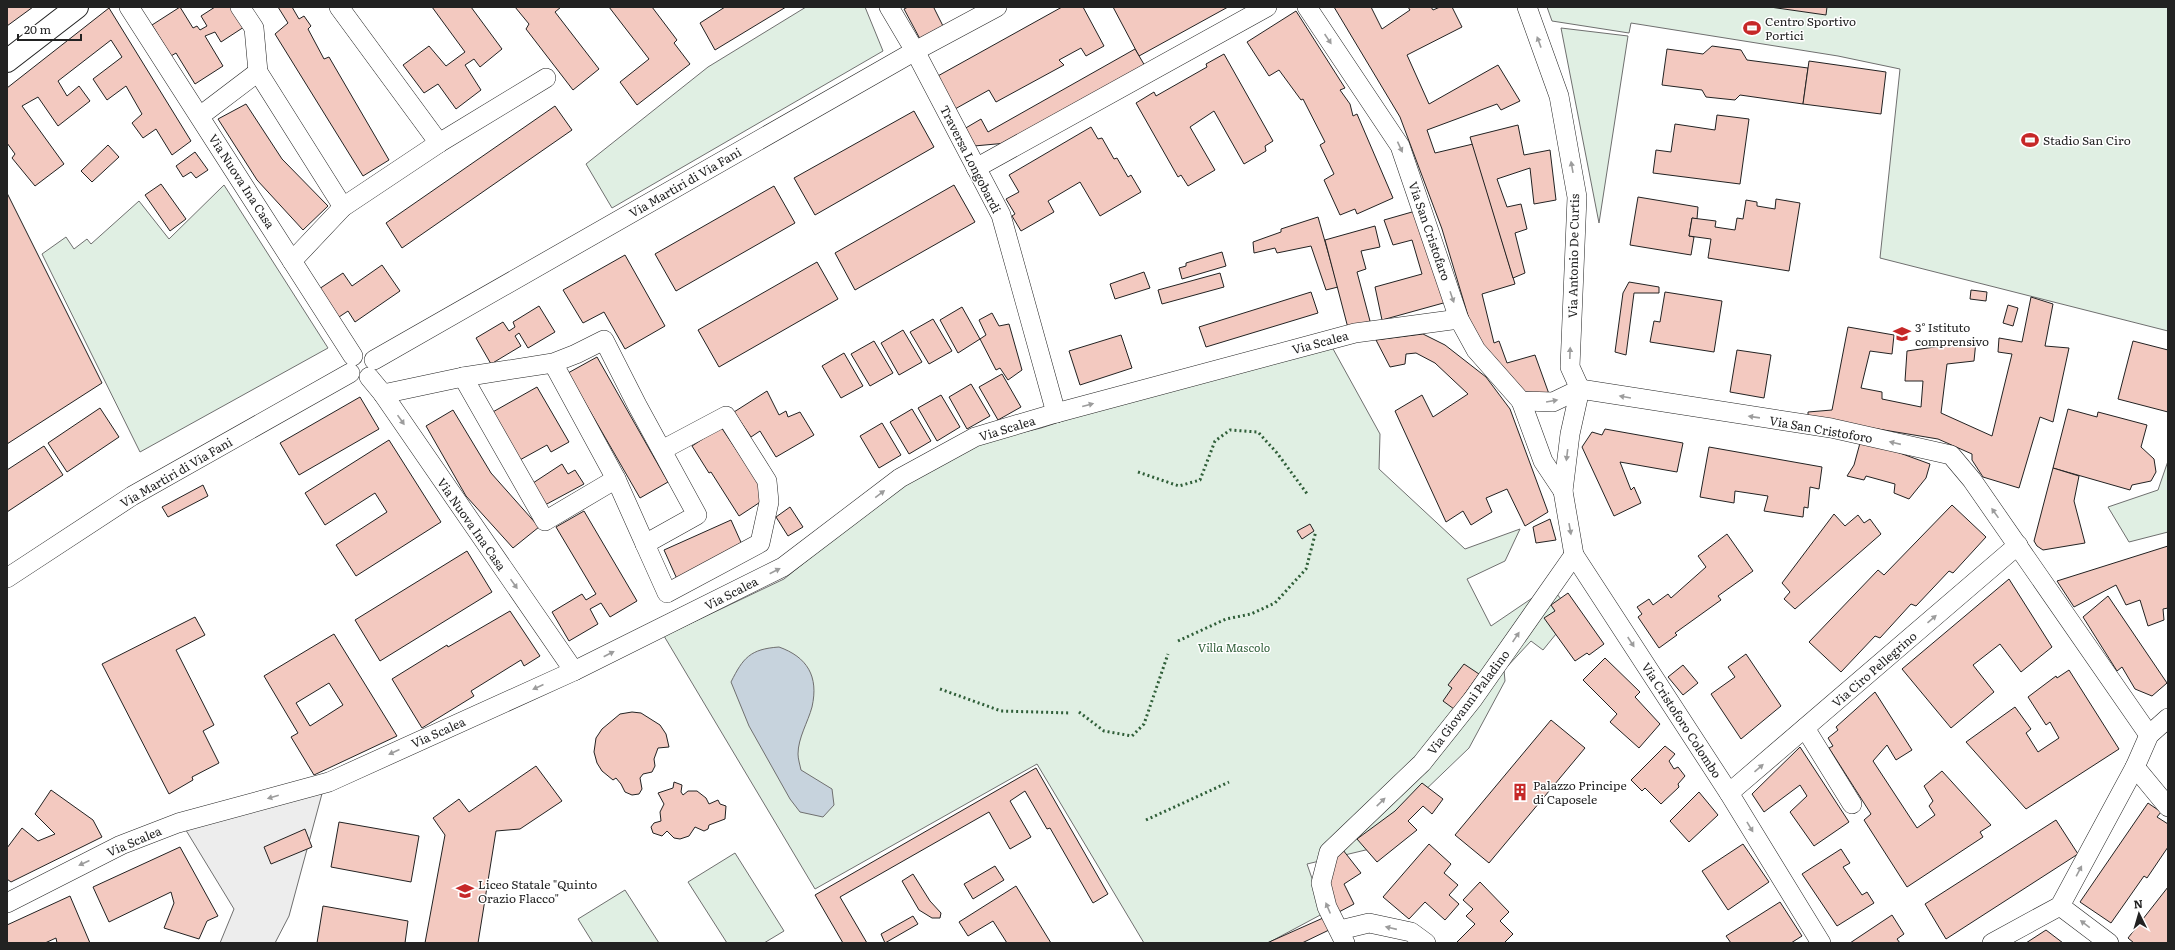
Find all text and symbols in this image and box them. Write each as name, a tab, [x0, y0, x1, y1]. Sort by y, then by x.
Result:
place label: Centro Sportivo Portici	[1765, 12, 1856, 44]
scale bar	[18, 16, 81, 42]
sports icon: Centro Sportivo Portici	[1742, 18, 1762, 38]
text: 20 m	[24, 20, 51, 38]
one-way arrow	[1324, 34, 1332, 44]
one-way arrow	[1536, 35, 1542, 47]
street label: Traversa Longobardi	[936, 102, 1006, 216]
street label: Via Nuova Ina Casa	[205, 130, 280, 232]
sports icon: Stadio San Ciro	[2020, 130, 2040, 150]
place label: Stadio San Ciro	[2043, 131, 2131, 149]
one-way arrow	[1397, 142, 1403, 153]
street label: Via Martiri di Via Fani	[626, 143, 744, 221]
one-way arrow	[1568, 161, 1574, 173]
street label: Via San Cristofaro	[1405, 179, 1455, 283]
street label: Via Antonio De Curtis	[1563, 193, 1583, 318]
one-way arrow	[1449, 291, 1455, 303]
place label: 3° Istituto comprensivo	[1915, 318, 1989, 350]
school or university icon: 3° Istituto comprensivo	[1892, 324, 1912, 344]
street label: Via Scalea	[1290, 326, 1351, 358]
one-way arrow	[1567, 347, 1574, 359]
one-way arrow	[1619, 394, 1631, 400]
one-way arrow	[1546, 398, 1558, 404]
one-way arrow	[1082, 402, 1094, 408]
street label: Via Scalea	[977, 411, 1038, 445]
street label: Via San Cristoforo	[1768, 411, 1874, 447]
one-way arrow	[397, 414, 405, 425]
one-way arrow	[1747, 414, 1760, 420]
street label: Via Martiri di Via Fani	[117, 433, 235, 511]
one-way arrow	[1889, 439, 1901, 445]
one-way arrow	[1564, 449, 1571, 461]
street label: Via Nuova Ina Casa	[433, 474, 511, 574]
one-way arrow	[874, 489, 885, 498]
one-way arrow	[1991, 508, 1999, 518]
one-way arrow	[1567, 523, 1573, 535]
one-way arrow	[770, 568, 781, 574]
street label: Via Scalea	[701, 572, 761, 614]
one-way arrow	[510, 579, 518, 590]
one-way arrow	[1927, 615, 1936, 624]
street label: Via Ciro Pellegrino	[1827, 627, 1921, 711]
one-way arrow	[1512, 632, 1520, 643]
one-way arrow	[1627, 637, 1635, 647]
park label: Villa Mascolo	[1198, 638, 1270, 656]
street label: Via Giovanni Paladino	[1423, 646, 1513, 758]
one-way arrow	[603, 651, 615, 657]
street label: Via Cristoforo Colombo	[1638, 659, 1726, 781]
one-way arrow	[532, 683, 544, 690]
street label: Via Scalea	[408, 712, 469, 752]
one-way arrow	[389, 749, 400, 755]
one-way arrow	[1754, 763, 1764, 772]
place label: Palazzo Principe di Caposele	[1533, 776, 1627, 808]
building icon: Palazzo Principe di Caposele	[1510, 782, 1530, 802]
one-way arrow	[267, 795, 279, 801]
one-way arrow	[1376, 798, 1386, 807]
street label: Via Scalea	[104, 821, 165, 861]
one-way arrow	[1746, 821, 1753, 833]
one-way arrow	[79, 860, 90, 866]
one-way arrow	[2075, 865, 2082, 877]
place label: Liceo Statale "Quinto Orazio Flacco"	[478, 875, 597, 907]
school or university icon: Liceo Statale "Quinto Orazio Flacco"	[455, 881, 475, 901]
north arrow	[2119, 894, 2159, 934]
text: N	[2133, 895, 2143, 911]
one-way arrow	[1325, 902, 1332, 914]
one-way arrow	[2079, 920, 2090, 929]
one-way arrow	[1385, 924, 1397, 930]

